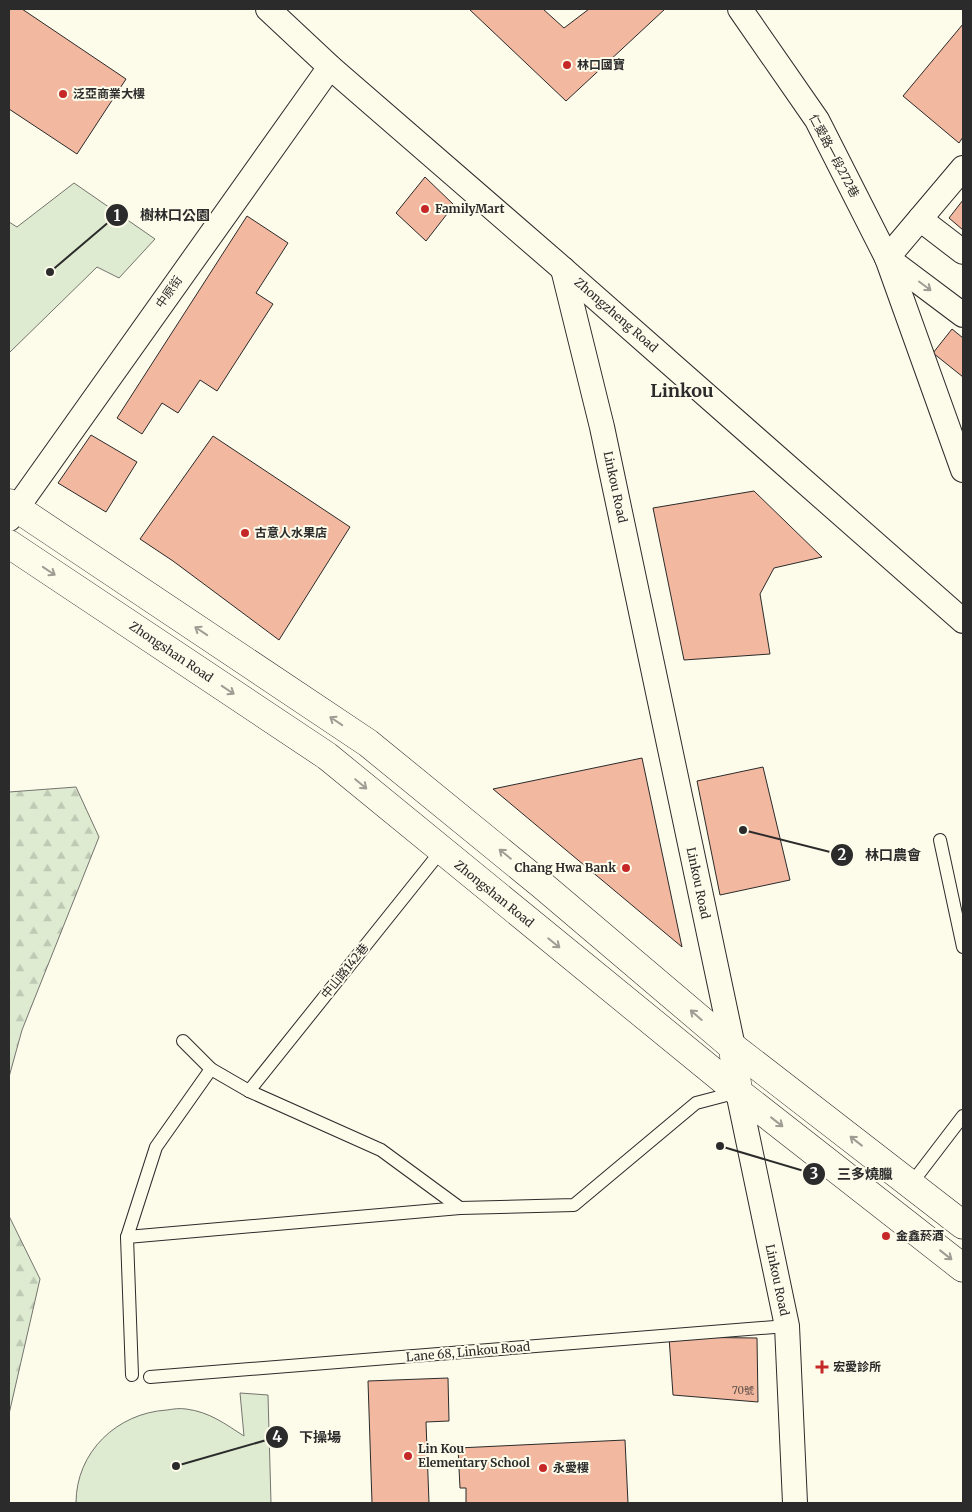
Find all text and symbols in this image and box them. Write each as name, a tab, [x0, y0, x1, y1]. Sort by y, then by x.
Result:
place label: 林口國寶	[577, 57, 625, 72]
marker: 林口國寶	[561, 59, 573, 71]
place label: 泛亞商業大樓	[73, 86, 145, 101]
marker: 泛亞商業大樓	[57, 88, 69, 100]
street label: 仁愛路一段272巷	[806, 111, 863, 200]
callout: 樹林口公園	[105, 201, 220, 230]
place label: FamilyMart	[435, 201, 505, 216]
marker: FamilyMart	[419, 203, 431, 215]
text: 1	[114, 206, 121, 225]
text: 樹林口公園	[140, 206, 210, 224]
street label: 中原街	[152, 273, 185, 311]
street label: Zhongzheng Road	[572, 274, 661, 355]
one-way arrow	[918, 281, 931, 292]
district label: Linkou	[650, 379, 714, 402]
street label: Linkou Road	[601, 450, 630, 524]
place label: 古意人水果店	[255, 525, 327, 540]
marker: 古意人水果店	[239, 527, 251, 539]
one-way arrow	[42, 566, 56, 576]
street label: Zhongshan Road	[127, 618, 216, 685]
one-way arrow	[195, 625, 209, 635]
one-way arrow	[221, 685, 235, 695]
one-way arrow	[329, 716, 343, 726]
one-way arrow	[354, 779, 367, 790]
callout: 林口農會	[830, 840, 931, 869]
text: 2	[838, 845, 847, 864]
street label: Linkou Road	[684, 846, 713, 920]
text: 林口農會	[865, 846, 921, 864]
one-way arrow	[499, 849, 512, 860]
street label: Zhongshan Road	[452, 857, 537, 930]
place label: Chang Hwa Bank	[514, 860, 616, 875]
marker: Chang Hwa Bank	[620, 862, 632, 874]
one-way arrow	[547, 937, 560, 948]
street label: 中山路142巷	[318, 940, 371, 1001]
one-way arrow	[690, 1009, 703, 1021]
one-way arrow	[770, 1117, 783, 1128]
one-way arrow	[850, 1136, 863, 1147]
callout: 三多燒臘	[802, 1159, 903, 1188]
text: 3	[810, 1164, 818, 1183]
text: 三多燒臘	[837, 1165, 893, 1183]
place label: 金鑫菸酒	[896, 1228, 944, 1243]
marker: 金鑫菸酒	[880, 1230, 892, 1242]
street label: Linkou Road	[763, 1243, 792, 1317]
one-way arrow	[939, 1249, 952, 1260]
street label: Lane 68, Linkou Road	[405, 1339, 531, 1364]
place label: 宏愛診所	[833, 1359, 881, 1374]
marker: 宏愛診所	[815, 1360, 829, 1374]
house number: 70號	[732, 1384, 754, 1397]
callout: 下操場	[264, 1423, 351, 1452]
text: 4	[272, 1427, 282, 1446]
text: 下操場	[299, 1428, 341, 1446]
place label: Lin Kou Elementary School	[418, 1441, 530, 1470]
marker: Lin Kou Elementary School	[402, 1450, 414, 1462]
place label: 永愛樓	[553, 1460, 589, 1475]
marker: 永愛樓	[537, 1462, 549, 1474]

